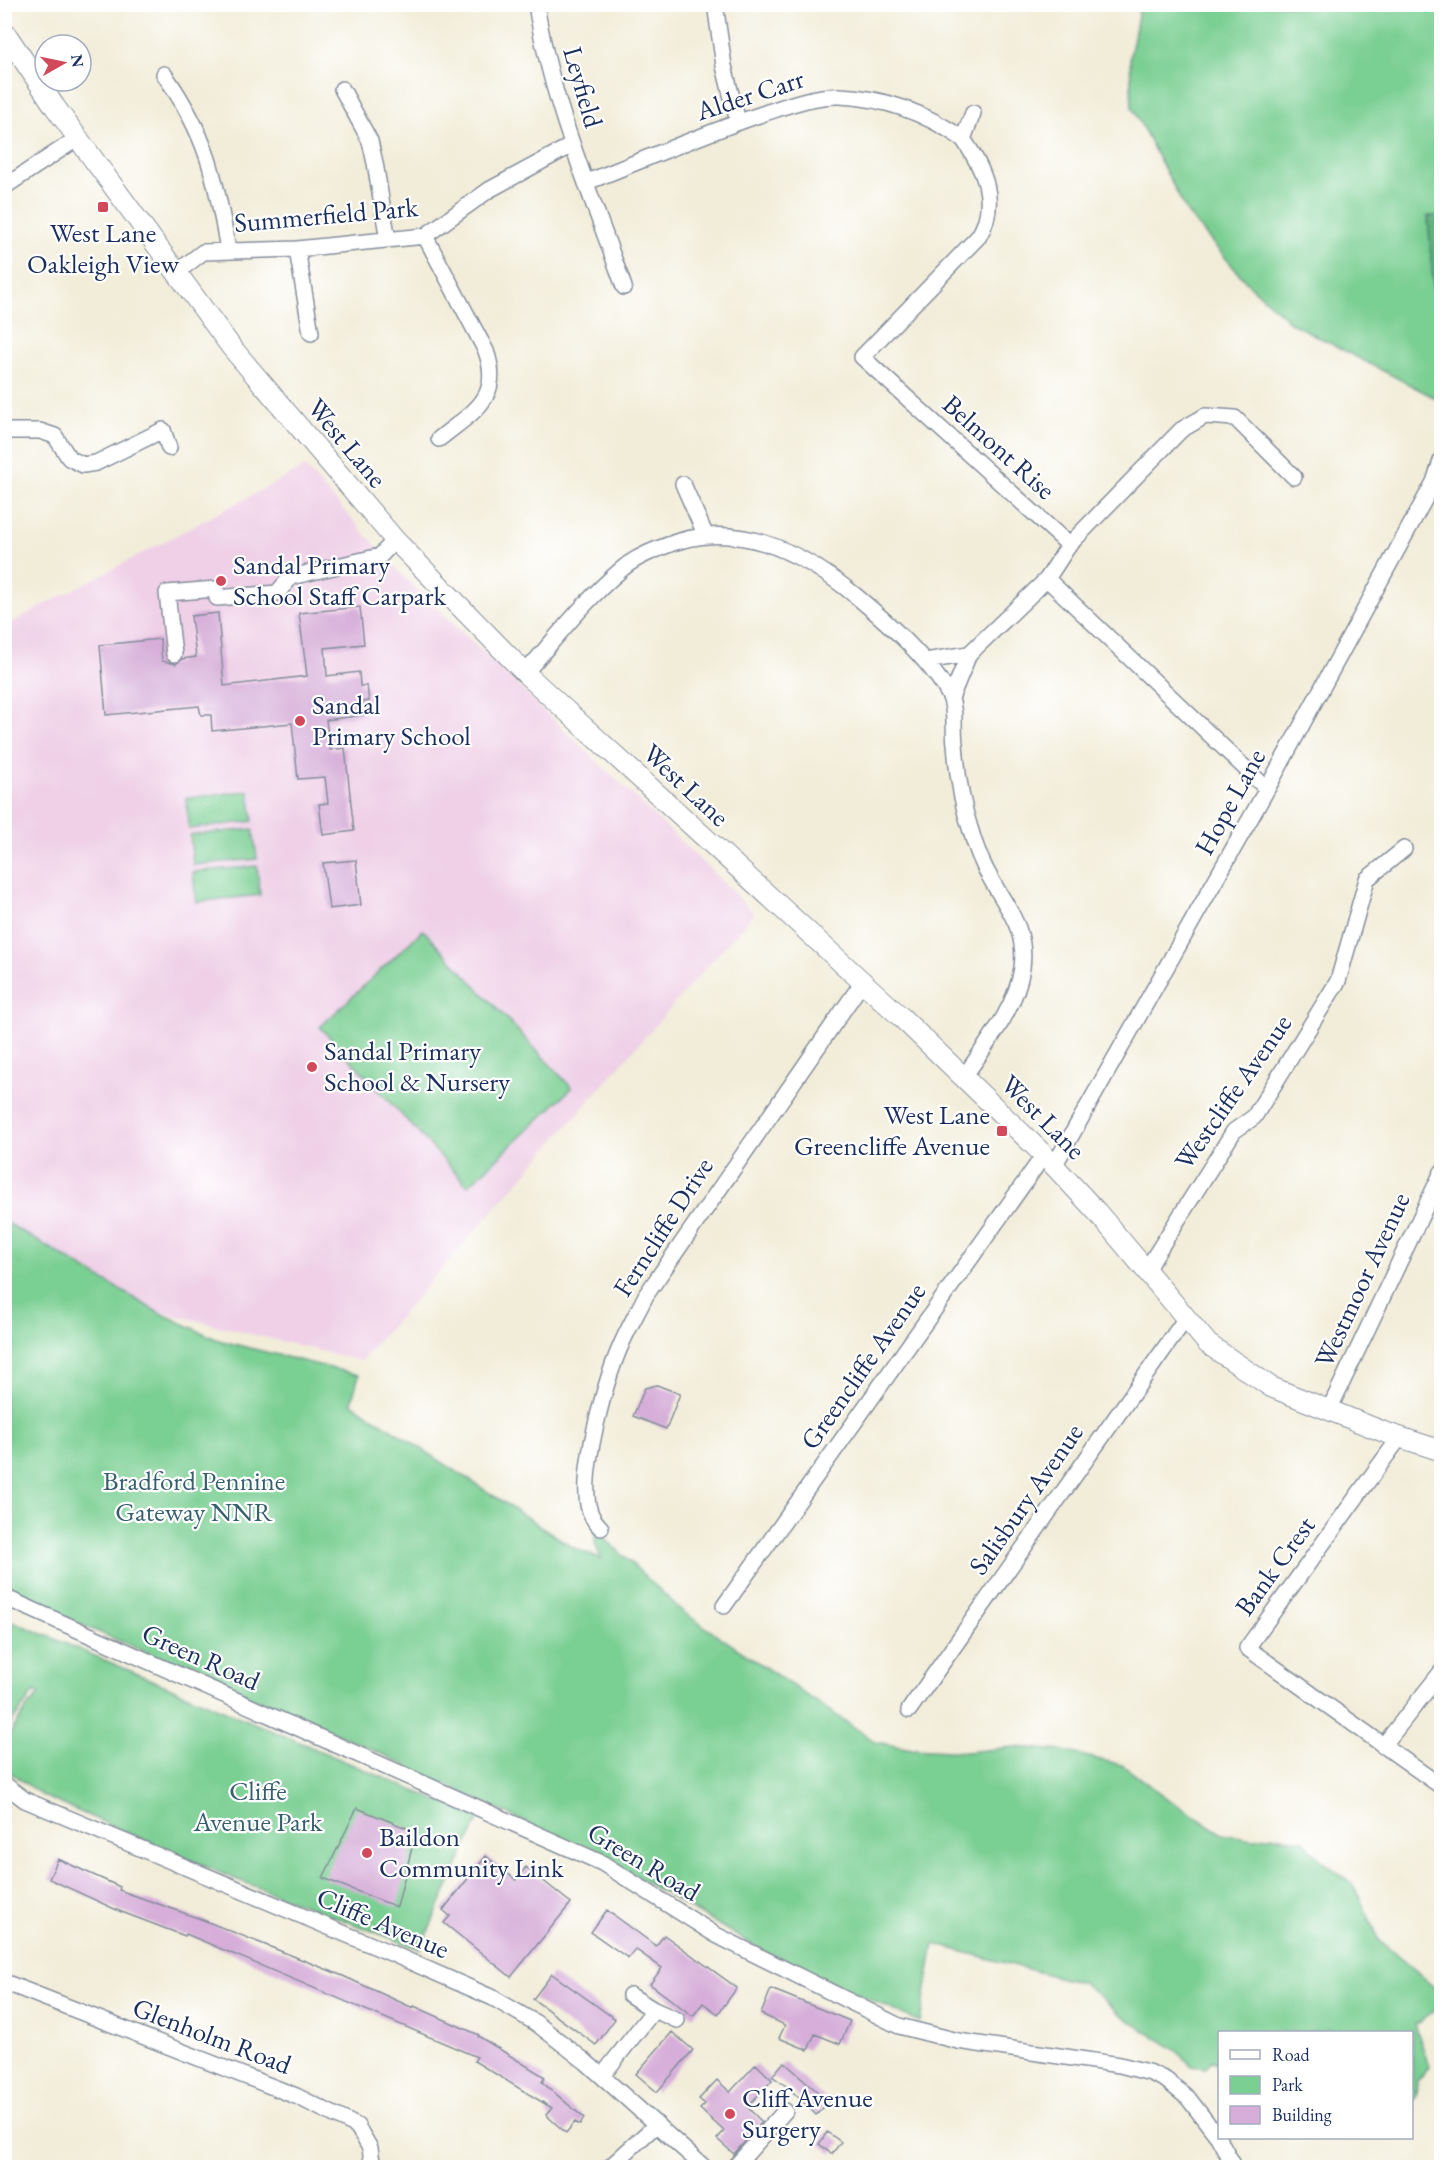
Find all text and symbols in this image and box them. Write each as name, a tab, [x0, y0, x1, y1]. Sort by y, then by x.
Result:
north arrow	[33, 33, 93, 93]
street label: Leyfield	[555, 42, 612, 132]
text: N	[66, 53, 89, 69]
street label: Alder Carr	[690, 61, 808, 129]
street label: Summerfield Park	[233, 189, 420, 240]
marker: West Lane Oakleigh View	[96, 200, 110, 214]
place label: West Lane Oakleigh View	[27, 215, 179, 281]
street label: Belmont Rise	[935, 387, 1063, 507]
street label: West Lane	[300, 391, 395, 495]
place label: Sandal Primary School Staff Carpark	[233, 547, 447, 613]
marker: Sandal Primary School Staff Carpark	[214, 574, 228, 588]
place label: Sandal Primary School	[312, 687, 471, 753]
marker: Sandal Primary School	[293, 714, 307, 728]
street label: West Lane	[635, 736, 737, 834]
street label: Hope Lane	[1186, 742, 1273, 861]
street label: Westcliffe Avenue	[1166, 1007, 1299, 1176]
place label: Sandal Primary School & Nursery	[324, 1033, 510, 1099]
marker: Sandal Primary School & Nursery	[305, 1060, 319, 1074]
street label: West Lane	[993, 1067, 1093, 1167]
place label: West Lane Greencliffe Avenue	[794, 1097, 990, 1163]
marker: West Lane Greencliffe Avenue	[995, 1124, 1009, 1138]
street label: Ferncliffe Drive	[605, 1150, 721, 1303]
street label: Westmoor Avenue	[1306, 1187, 1417, 1373]
street label: Greencliffe Avenue	[792, 1275, 933, 1456]
street label: Salisbury Avenue	[960, 1416, 1091, 1581]
park label: Bradford Pennine Gateway NNR	[103, 1463, 285, 1529]
street label: Bank Crest	[1227, 1509, 1323, 1622]
street label: Green Road	[137, 1615, 266, 1698]
park label: Cliffe Avenue Park	[193, 1773, 323, 1839]
street label: Green Road	[581, 1814, 707, 1909]
place label: Baildon Community Link	[379, 1819, 564, 1885]
marker: Baildon Community Link	[360, 1846, 374, 1860]
street label: Cliffe Avenue	[312, 1879, 455, 1966]
street label: Glenholm Road	[128, 1989, 297, 2082]
legend	[1218, 2031, 1413, 2139]
text: Road	[1272, 2043, 1311, 2066]
text: Park	[1272, 2073, 1303, 2096]
place label: Cliff Avenue Surgery	[742, 2080, 873, 2146]
text: Building	[1272, 2103, 1332, 2126]
marker: Cliff Avenue Surgery	[723, 2107, 737, 2121]

